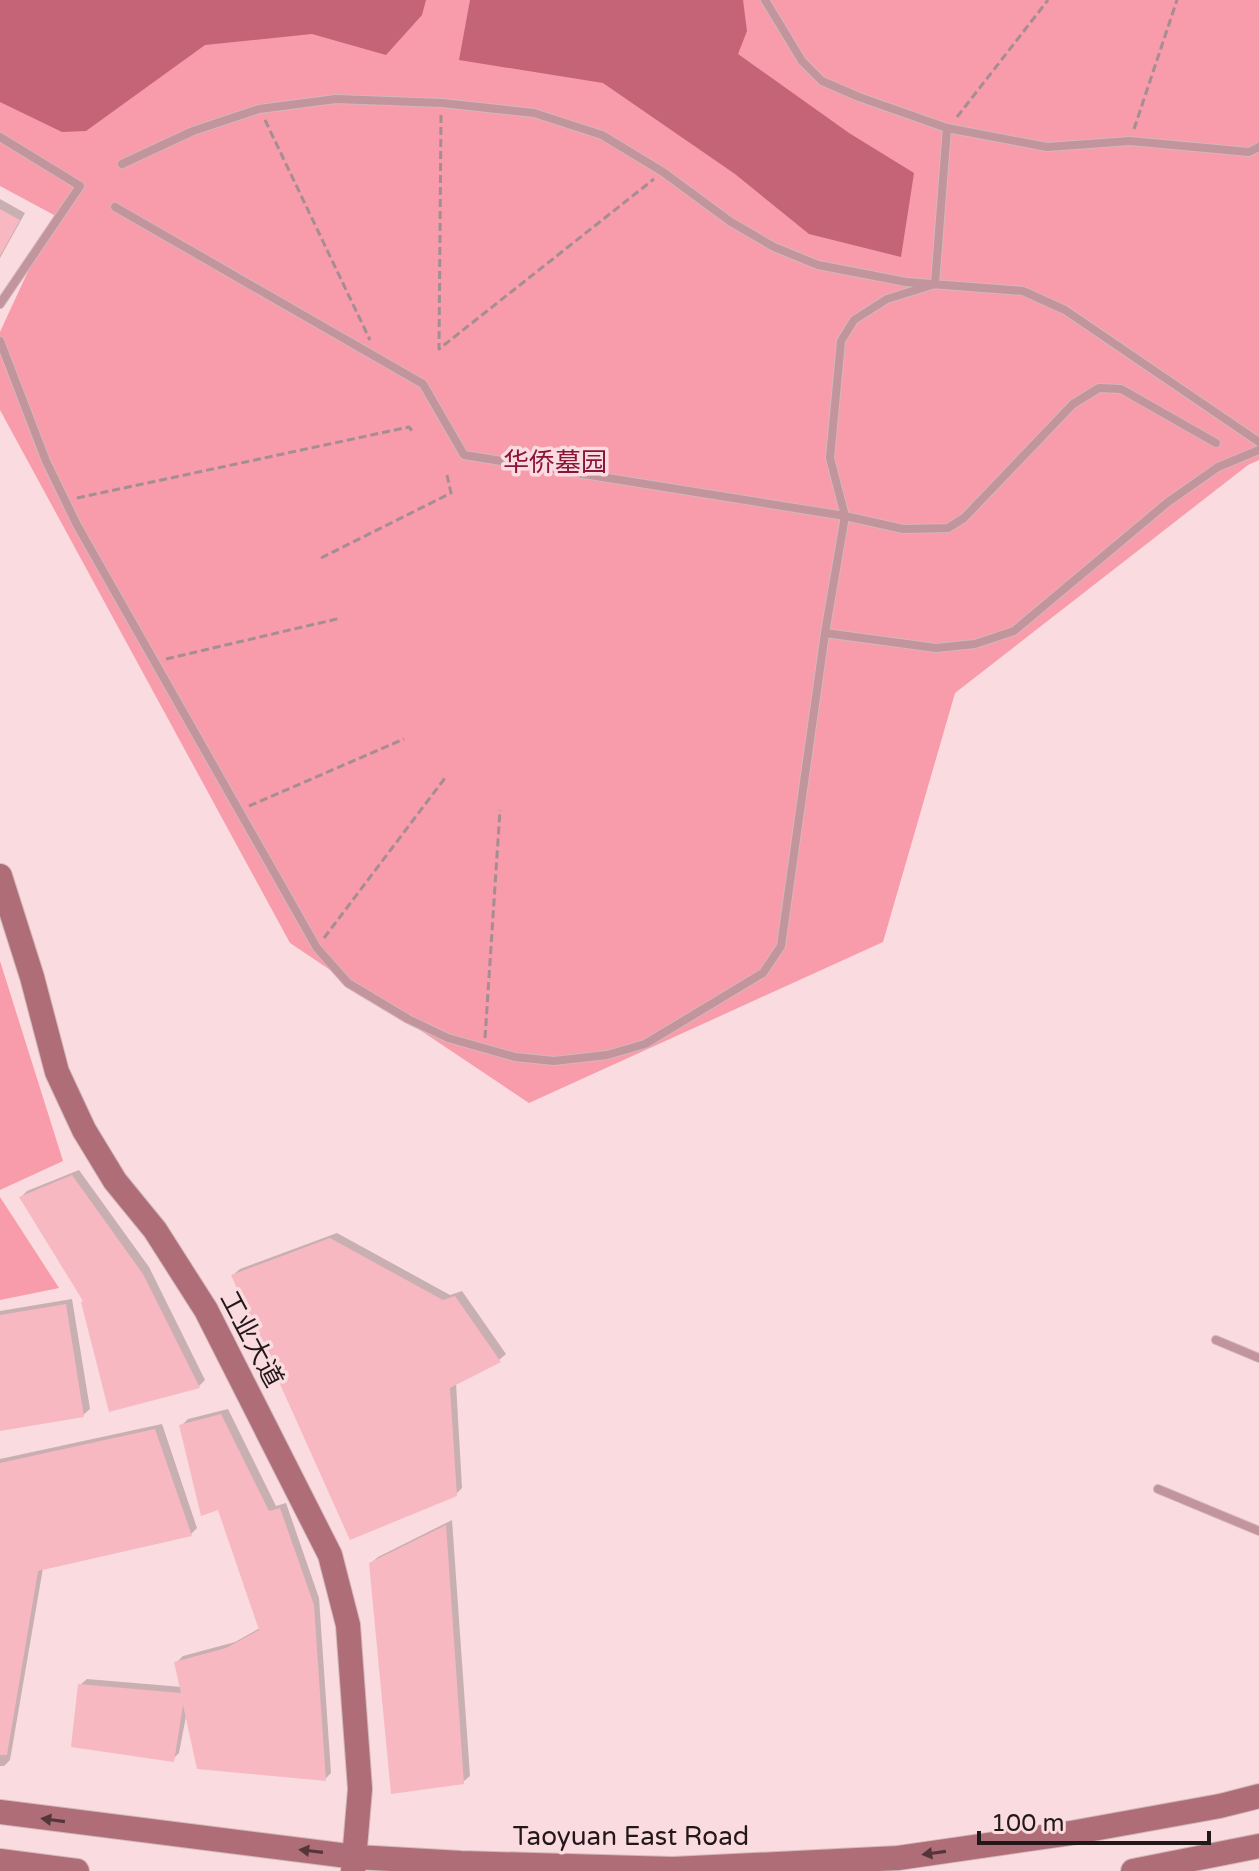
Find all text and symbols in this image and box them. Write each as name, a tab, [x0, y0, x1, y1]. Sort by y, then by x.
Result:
park label: 华侨墓园	[503, 447, 607, 478]
street label: 工业大道	[213, 1286, 290, 1392]
scale bar	[979, 1795, 1209, 1845]
text: 100 m	[991, 1809, 1065, 1838]
one-way arrow	[40, 1813, 65, 1826]
street label: Taoyuan East Road	[513, 1821, 749, 1852]
one-way arrow	[298, 1845, 323, 1858]
one-way arrow	[921, 1847, 946, 1860]

